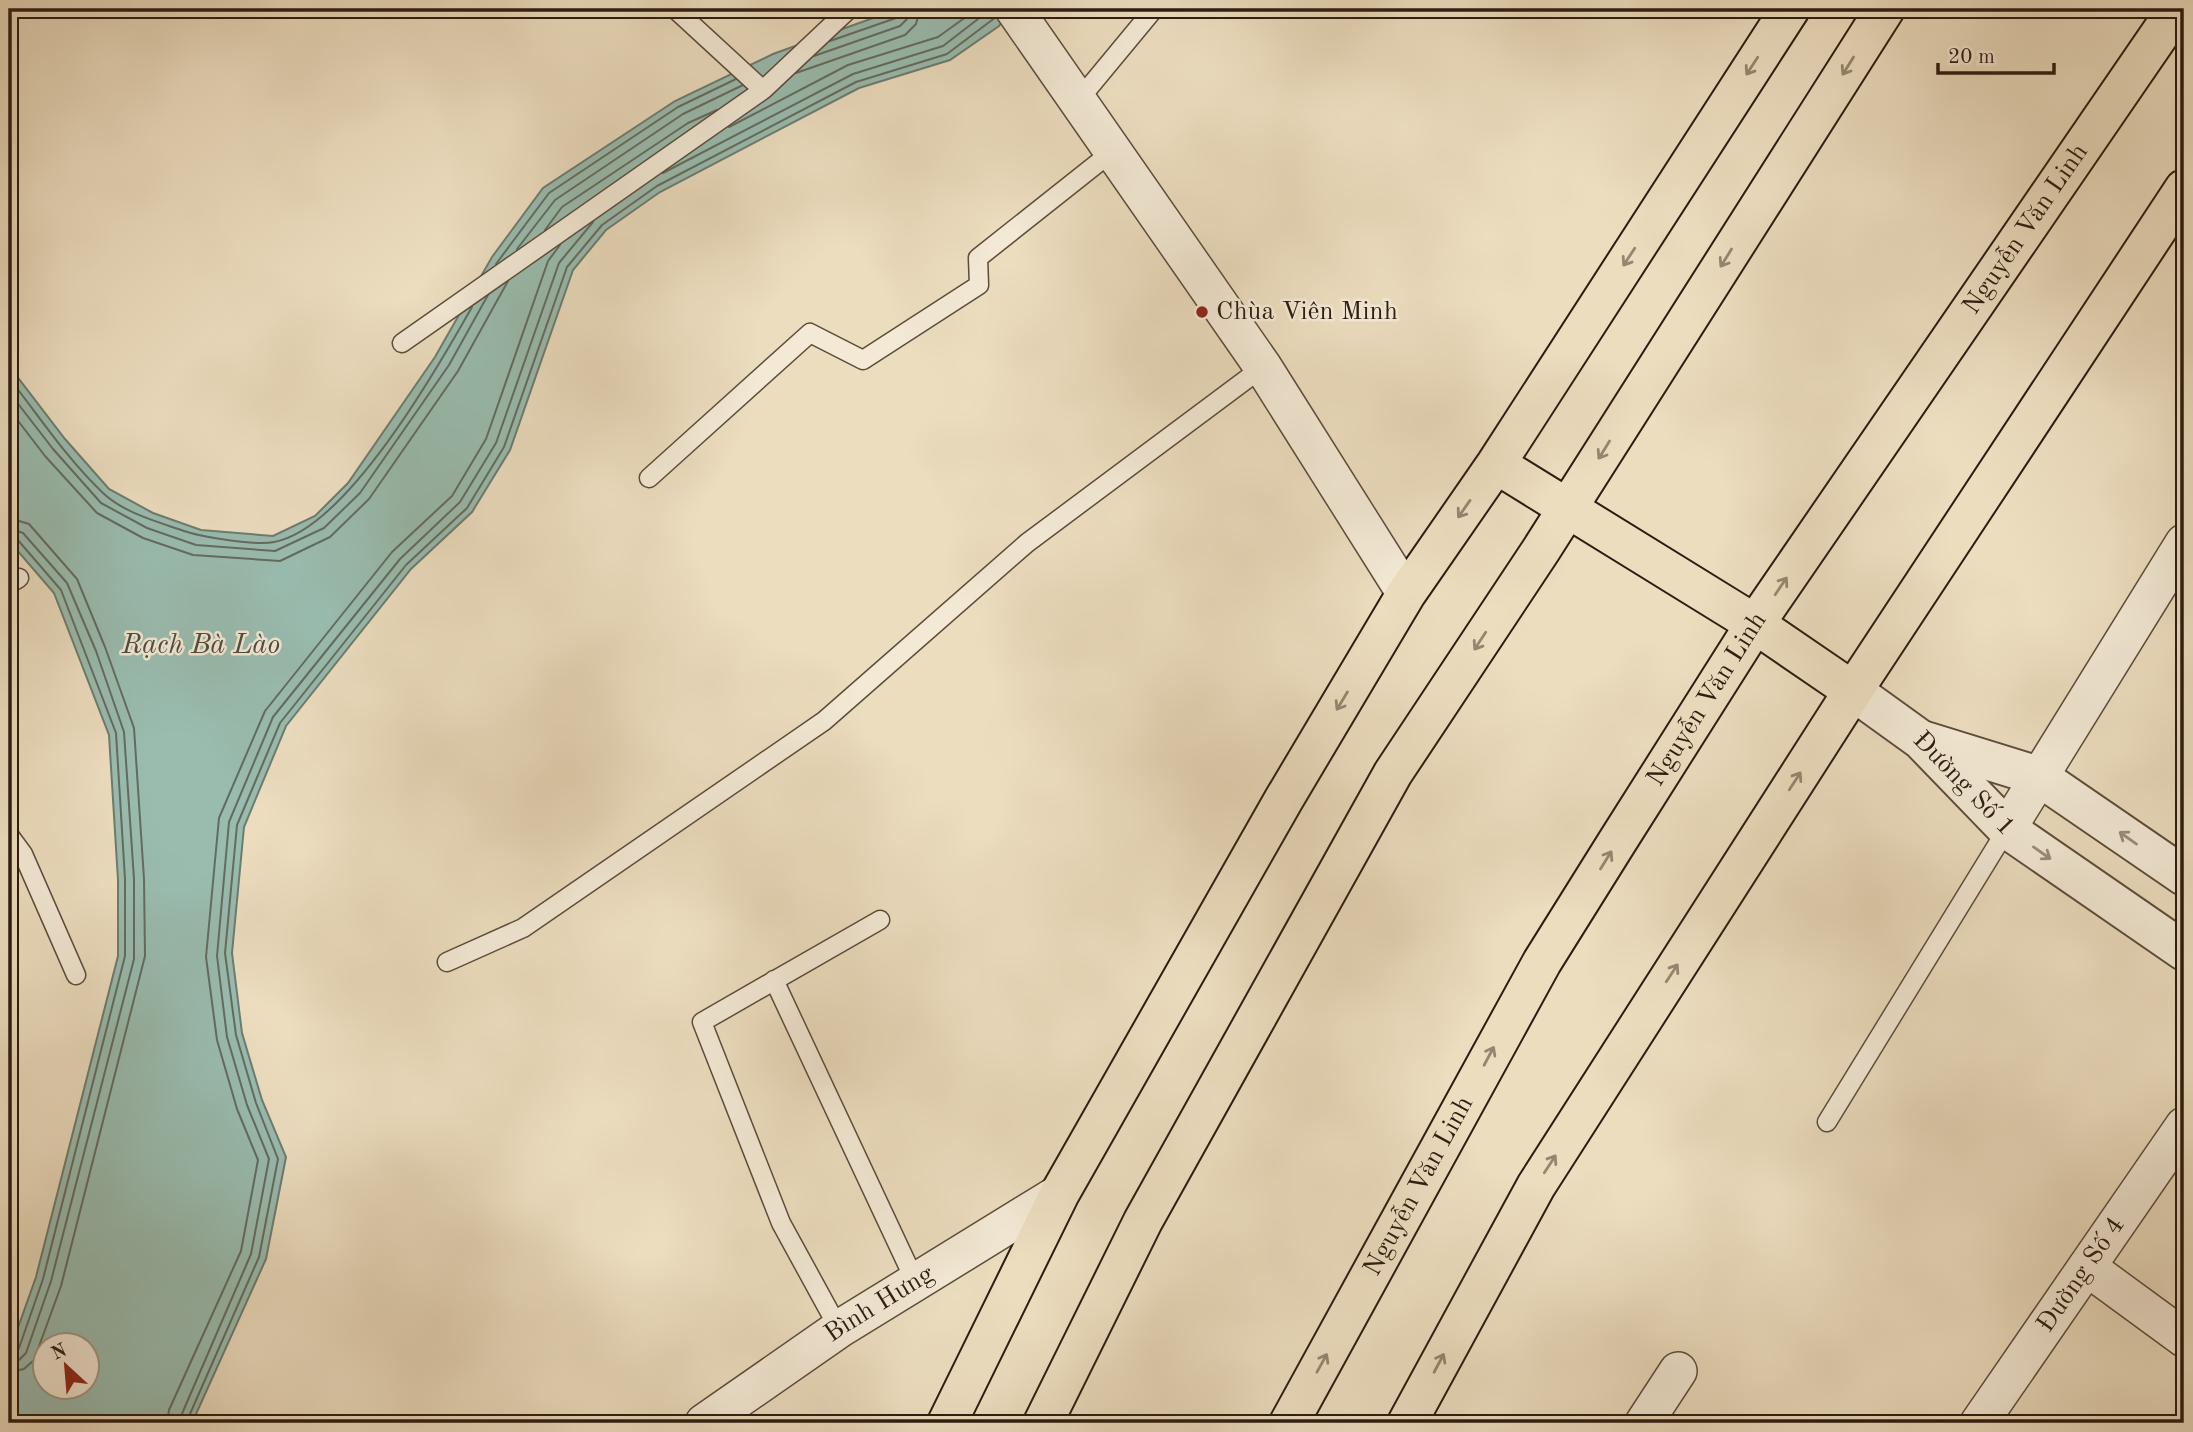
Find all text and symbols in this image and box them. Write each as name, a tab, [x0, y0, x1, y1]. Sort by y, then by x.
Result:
scale bar	[1938, 32, 2053, 76]
text: 20 m	[1948, 47, 1995, 68]
one-way arrow	[1745, 56, 1760, 75]
one-way arrow	[1841, 56, 1855, 76]
street label: Nguyễn Văn Linh	[1958, 139, 2093, 319]
one-way arrow	[1622, 247, 1636, 266]
one-way arrow	[1718, 248, 1732, 268]
place label: Chùa Viên Minh	[1216, 299, 1398, 325]
marker: Chùa Viên Minh	[1194, 304, 1210, 320]
one-way arrow	[1596, 440, 1610, 460]
one-way arrow	[1457, 499, 1471, 518]
one-way arrow	[1774, 577, 1788, 596]
street label: Nguyễn Văn Linh	[1643, 608, 1772, 791]
one-way arrow	[1473, 631, 1487, 651]
water label: Rạch Bà Lào	[121, 632, 280, 660]
one-way arrow	[1335, 690, 1349, 710]
street label: Đường Số 1	[1908, 727, 2019, 841]
one-way arrow	[1788, 772, 1802, 791]
one-way arrow	[2119, 831, 2138, 845]
one-way arrow	[2032, 846, 2051, 860]
one-way arrow	[1599, 851, 1613, 871]
one-way arrow	[1666, 963, 1680, 983]
one-way arrow	[1483, 1046, 1497, 1067]
street label: Nguyễn Văn Linh	[1359, 1092, 1478, 1280]
one-way arrow	[1543, 1155, 1557, 1175]
street label: Đường Số 4	[2033, 1213, 2130, 1337]
street label: Bình Hưng	[820, 1261, 939, 1348]
north arrow	[32, 1330, 102, 1400]
text: N	[49, 1341, 71, 1365]
one-way arrow	[1315, 1354, 1329, 1374]
one-way arrow	[1433, 1354, 1447, 1374]

